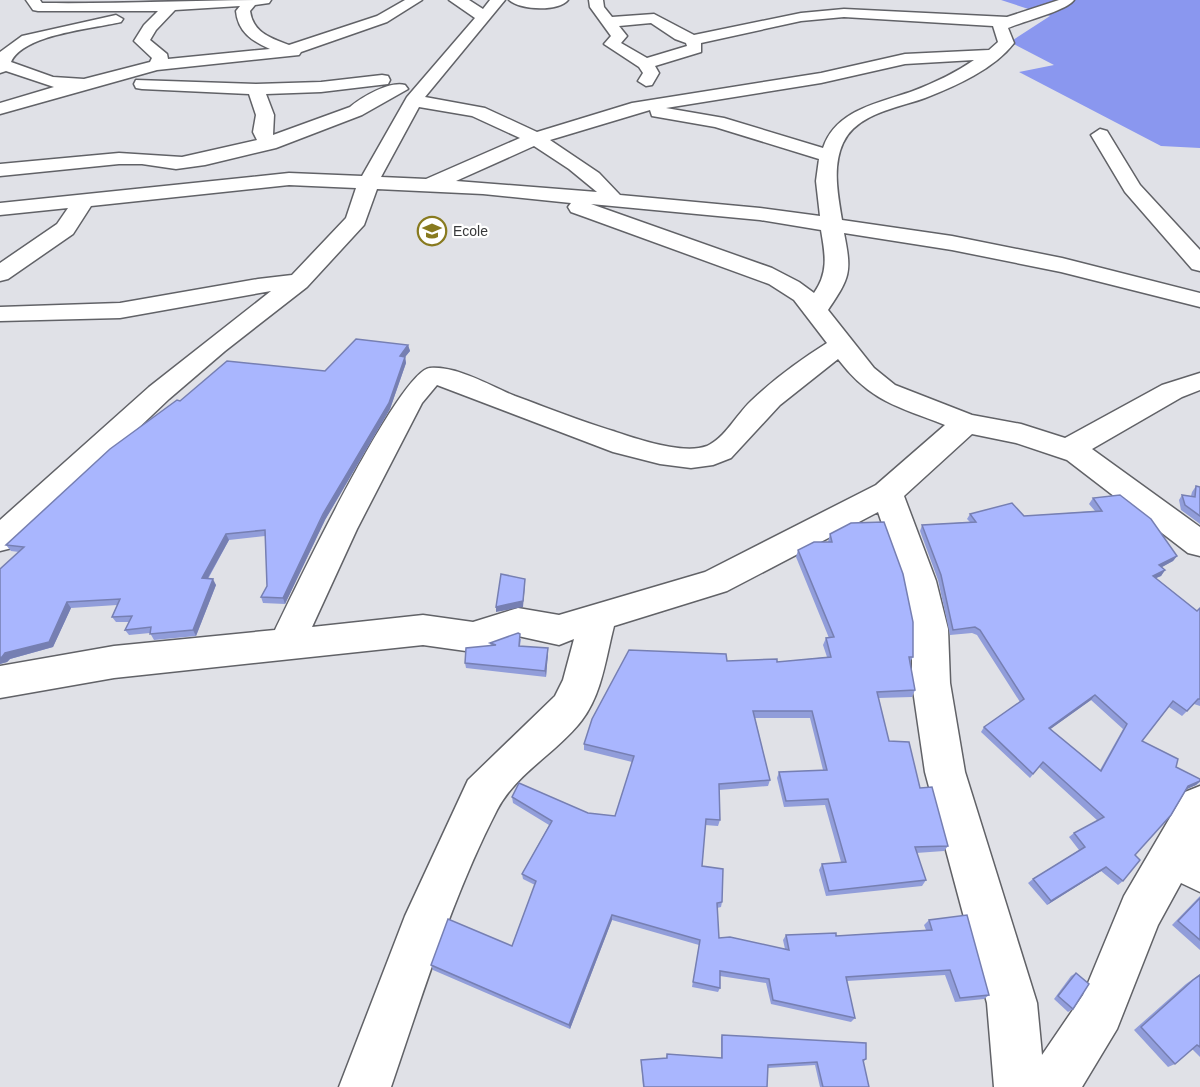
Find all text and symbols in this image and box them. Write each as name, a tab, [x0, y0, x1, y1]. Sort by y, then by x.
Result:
school or university icon: Ecole	[416, 215, 448, 247]
place label: Ecole	[453, 223, 488, 239]

